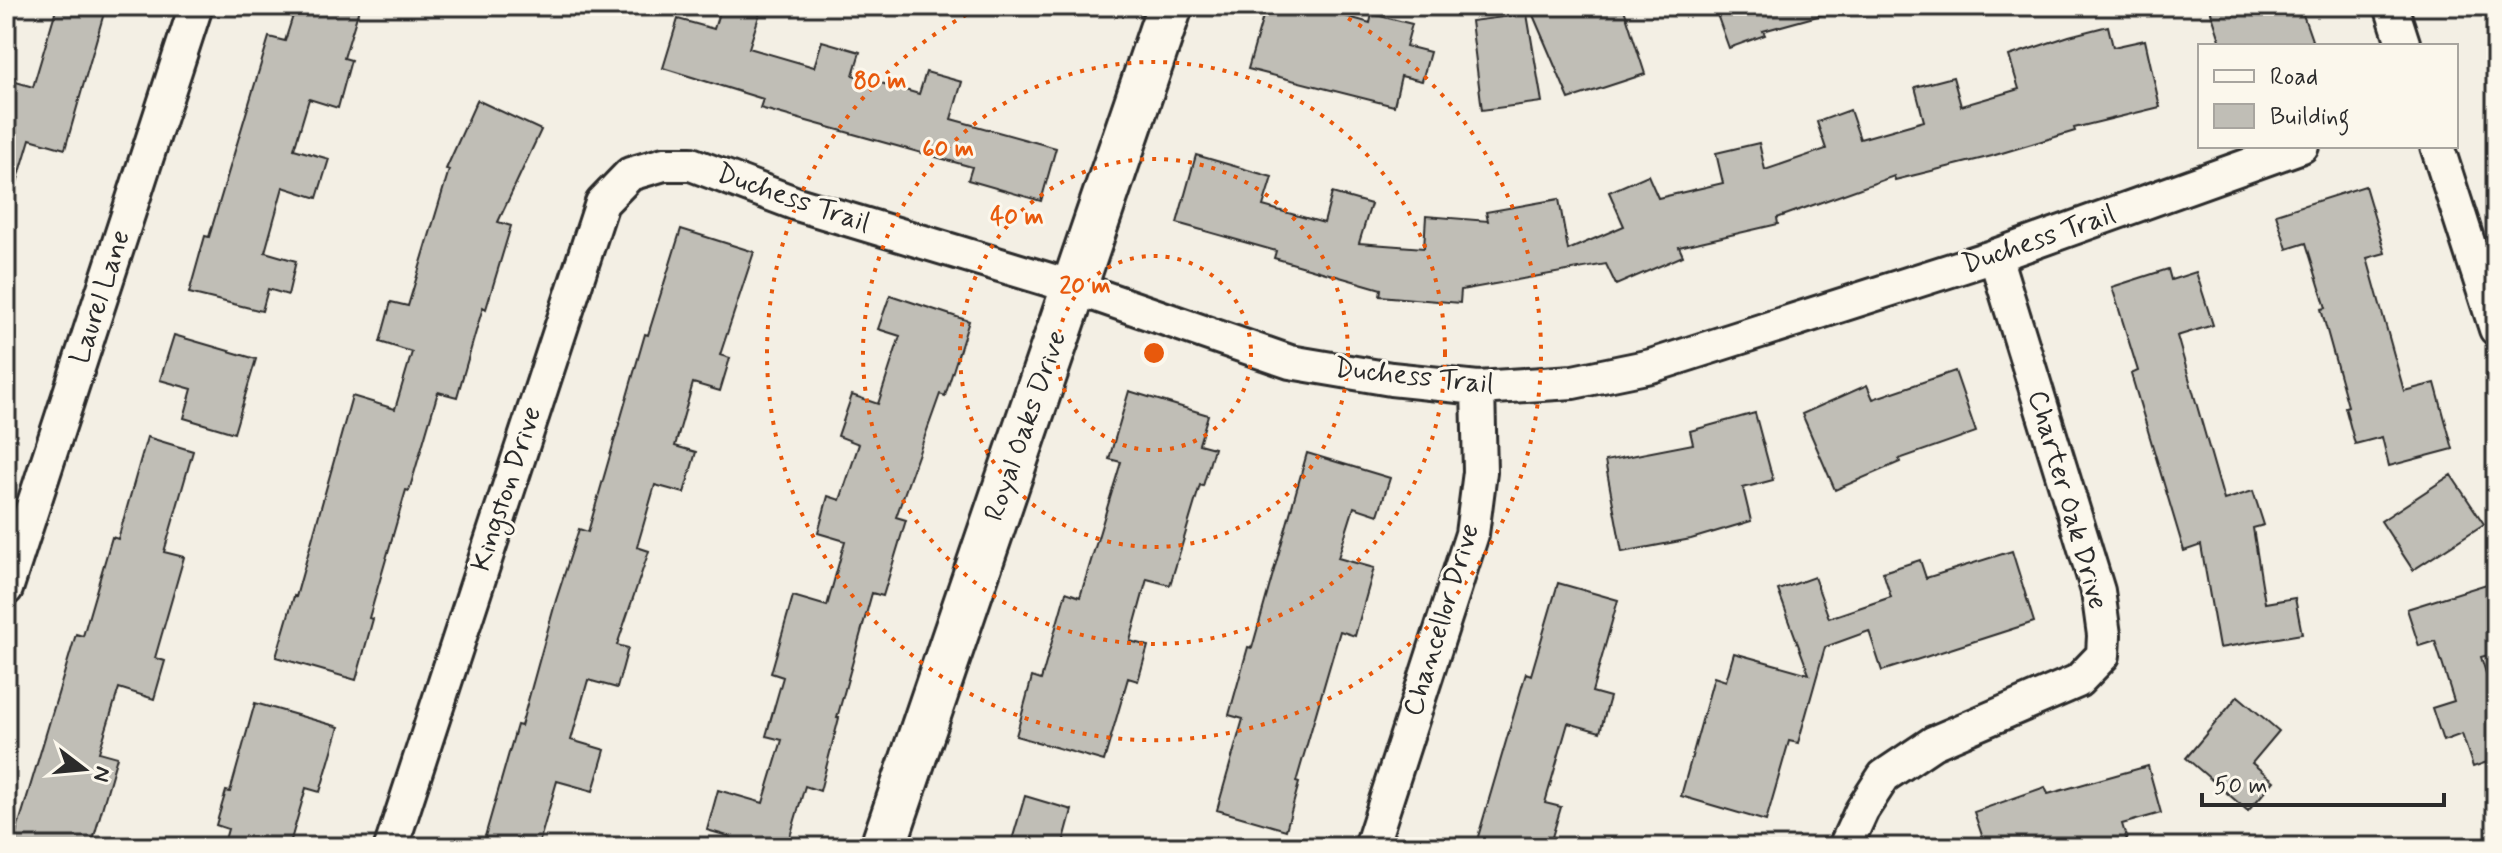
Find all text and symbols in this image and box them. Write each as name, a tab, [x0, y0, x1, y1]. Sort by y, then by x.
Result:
legend	[2198, 44, 2458, 148]
text: Road	[2270, 62, 2318, 93]
text: 80 m	[854, 66, 906, 97]
text: Building	[2270, 102, 2350, 136]
text: 60 m	[922, 134, 974, 165]
street label: Duchess Trail	[711, 155, 875, 243]
street label: Duchess Trail	[1957, 196, 2121, 284]
text: 40 m	[990, 202, 1044, 233]
street label: Laurel Lane	[62, 225, 140, 369]
text: 20 m	[1059, 271, 1111, 302]
street label: Royal Oaks Drive	[976, 326, 1076, 526]
centre of rings	[1140, 339, 1168, 367]
street label: Duchess Trail	[1333, 350, 1495, 404]
street label: Charter Oak Drive	[2018, 386, 2116, 614]
street label: Kingston Drive	[463, 402, 553, 577]
street label: Chancellor Drive	[1395, 519, 1489, 721]
north arrow	[44, 729, 124, 809]
scale bar	[2202, 757, 2444, 807]
text: N	[86, 763, 117, 785]
text: 50 m	[2214, 771, 2268, 802]

